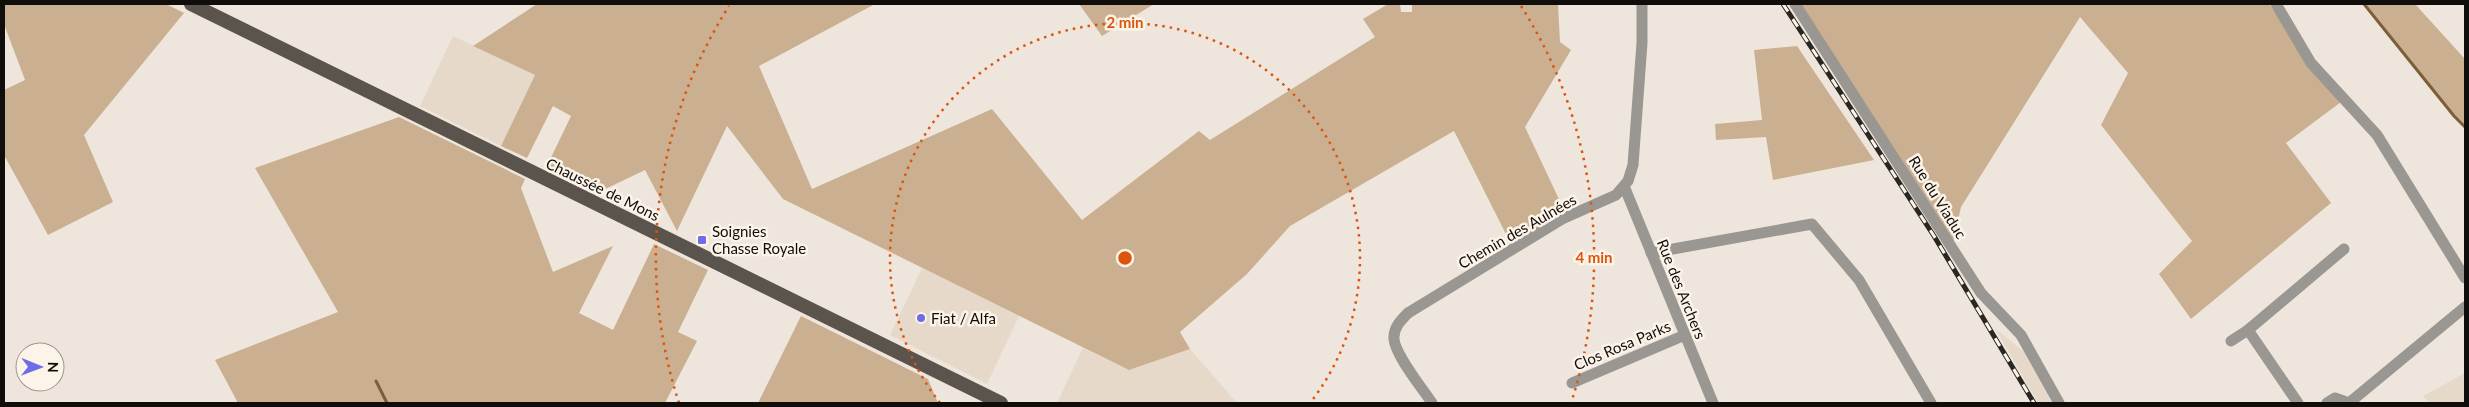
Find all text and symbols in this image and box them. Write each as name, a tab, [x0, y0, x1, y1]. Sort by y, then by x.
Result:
text: 2 min	[1106, 13, 1144, 31]
street label: Rue du Viaduc	[1905, 152, 1971, 242]
street label: Chaussée de Mons	[543, 154, 663, 224]
street label: Chemin des Aulnées	[1455, 190, 1579, 272]
place label: Soignies Chasse Royale	[712, 222, 806, 257]
marker: Soignies Chasse Royale	[696, 234, 708, 246]
street label: Rue des Archers	[1654, 236, 1710, 342]
text: 4 min	[1575, 248, 1613, 266]
centre of rings	[1116, 249, 1134, 267]
place label: Fiat / Alfa	[931, 309, 996, 327]
marker: Fiat / Alfa	[915, 312, 927, 324]
street label: Clos Rosa Parks	[1571, 317, 1673, 373]
north arrow	[15, 342, 65, 392]
text: N	[45, 362, 62, 373]

